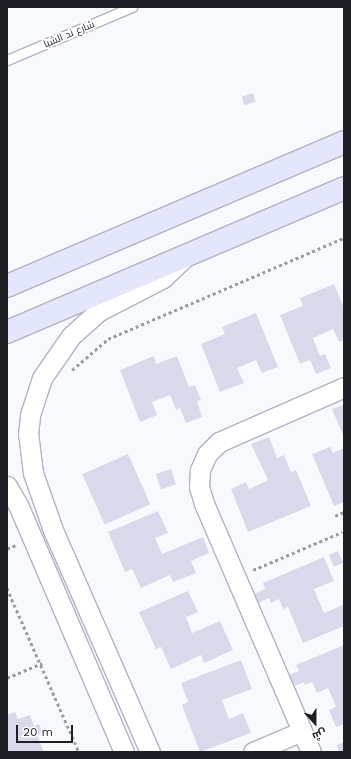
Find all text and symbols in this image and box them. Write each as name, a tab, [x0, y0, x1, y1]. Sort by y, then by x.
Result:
street label: شارع ند الشبا	[42, 18, 96, 50]
north arrow	[295, 703, 335, 743]
scale bar	[18, 717, 75, 743]
text: 20 m	[23, 725, 53, 739]
text: ش	[311, 726, 328, 743]

